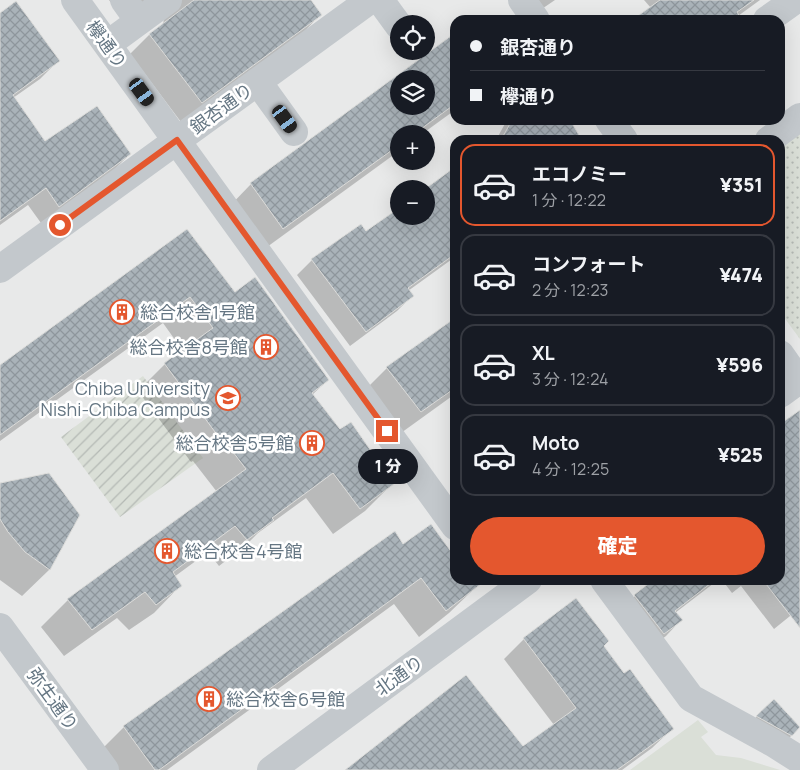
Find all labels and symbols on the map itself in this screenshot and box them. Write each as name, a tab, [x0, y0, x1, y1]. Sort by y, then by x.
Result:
street label: 欅通り	[81, 15, 133, 73]
car	[127, 75, 156, 109]
street label: 銀杏通り	[185, 77, 257, 139]
car	[270, 102, 299, 136]
route start	[49, 214, 71, 236]
building icon: 総合校舎1号館	[109, 299, 135, 325]
place label: 総合校舎1号館	[140, 300, 255, 324]
building icon: 総合校舎8号館	[253, 334, 279, 360]
place label: 総合校舎8号館	[130, 335, 248, 359]
place label: Chiba University Nishi-Chiba Campus	[41, 376, 210, 421]
school or university icon: Chiba University Nishi-Chiba Campus	[215, 385, 241, 411]
route end	[376, 420, 398, 442]
building icon: 総合校舎5号館	[299, 430, 325, 456]
place label: 総合校舎5号館	[176, 431, 294, 455]
callout: 1 分	[357, 448, 417, 484]
building icon: 総合校舎4号館	[154, 538, 180, 564]
place label: 総合校舎4号館	[184, 539, 303, 563]
street label: 北通り	[370, 649, 428, 701]
street label: 弥生通り	[22, 663, 84, 735]
building icon: 総合校舎6号館	[196, 686, 222, 712]
place label: 総合校舎6号館	[226, 687, 345, 711]

